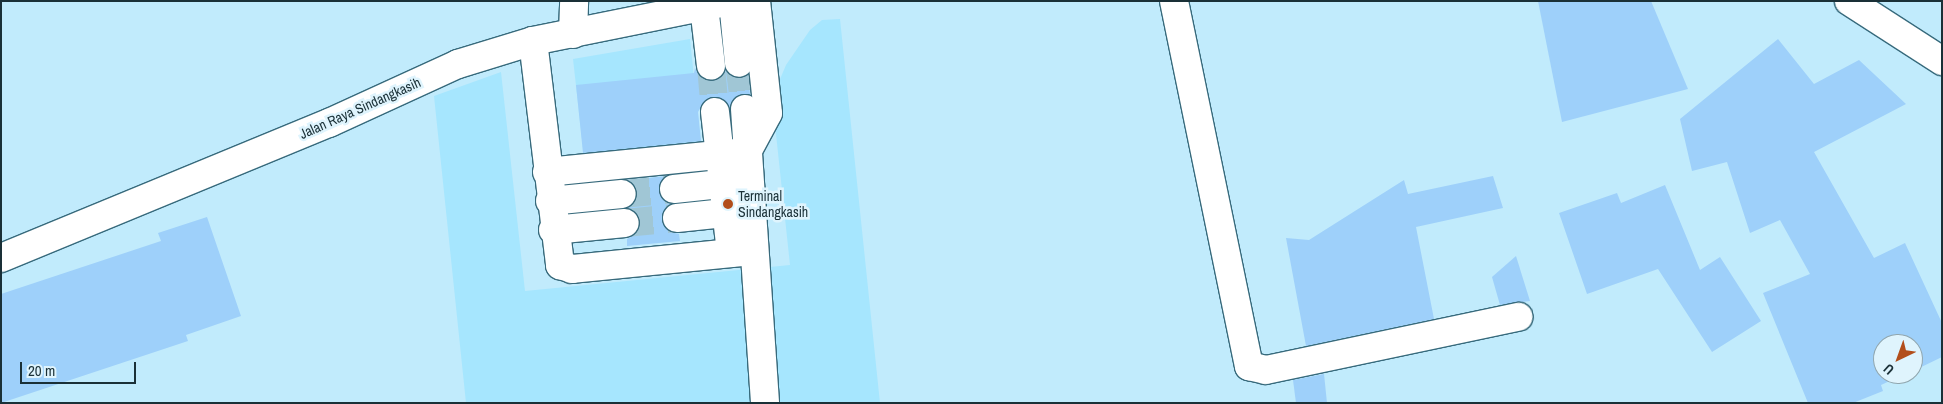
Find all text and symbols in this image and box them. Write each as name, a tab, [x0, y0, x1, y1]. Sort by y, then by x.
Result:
street label: Jalan Raya Sindangkasih	[297, 74, 423, 142]
place label: Terminal Sindangkasih	[738, 188, 808, 220]
marker: Terminal Sindangkasih	[722, 198, 734, 210]
north arrow	[1873, 334, 1923, 384]
scale bar	[22, 352, 139, 384]
text: 20 m	[28, 360, 55, 381]
text: U	[1880, 360, 1898, 379]

